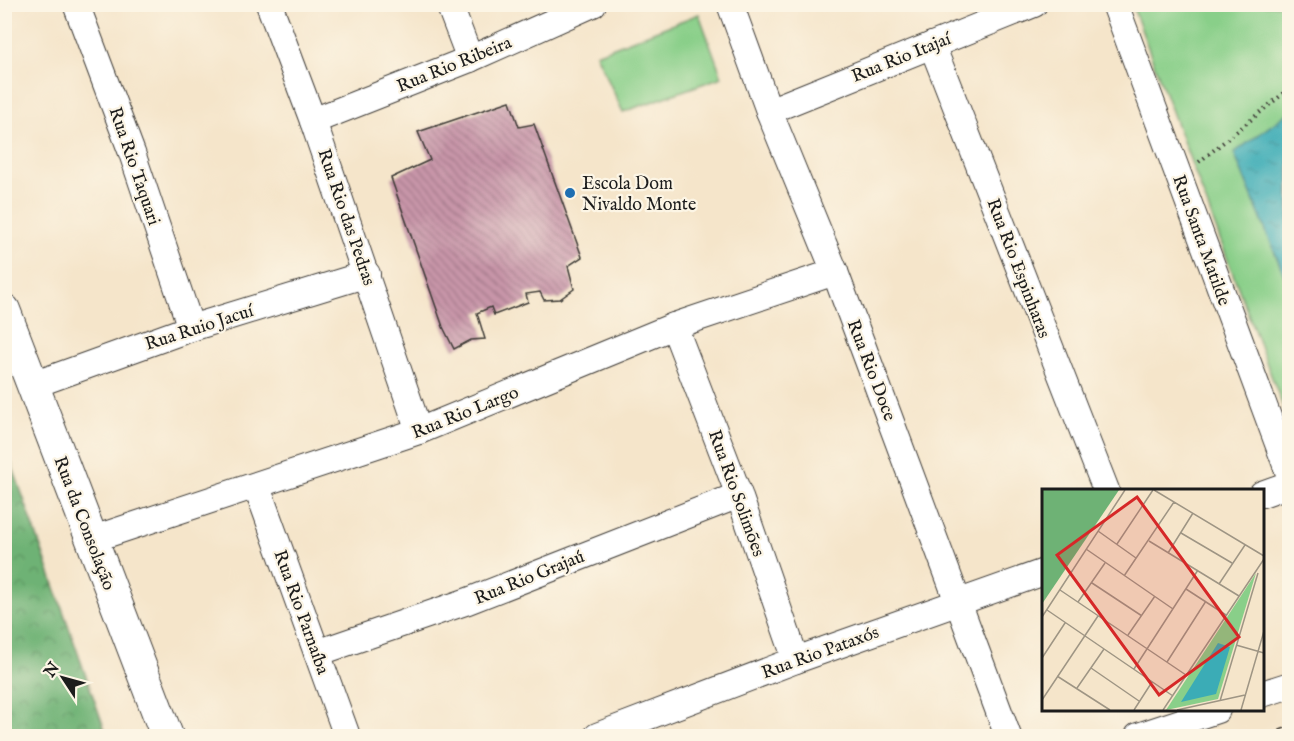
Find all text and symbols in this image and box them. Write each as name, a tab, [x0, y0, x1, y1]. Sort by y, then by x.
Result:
street label: Rua Rio Itajaí	[849, 28, 956, 89]
street label: Rua Rio Ribeira	[394, 32, 516, 99]
street label: Rua Rio Taquari	[103, 104, 165, 229]
street label: Rua Rio das Pedras	[311, 146, 380, 289]
street label: Rua Santa Matilde	[1166, 172, 1235, 309]
place label: Escola Dom Nivaldo Monte	[582, 173, 696, 217]
marker: Escola Dom Nivaldo Monte	[563, 186, 577, 200]
street label: Rua Rio Espinharas	[980, 196, 1055, 342]
street label: Rua Ruio Jacuí	[142, 300, 258, 357]
street label: Rua Rio Doce	[841, 317, 900, 424]
street label: Rua Rio Largo	[409, 381, 523, 445]
street label: Rua Rio Solimões	[702, 427, 769, 560]
street label: Rua da Consolação	[47, 453, 120, 594]
inset map	[1042, 489, 1264, 711]
street label: Rua Rio Grajaú	[471, 546, 588, 611]
street label: Rua Rio Parnaíba	[267, 547, 334, 678]
street label: Rua Rio Pataxós	[759, 622, 882, 685]
north arrow	[33, 648, 93, 708]
text: N	[40, 659, 65, 683]

